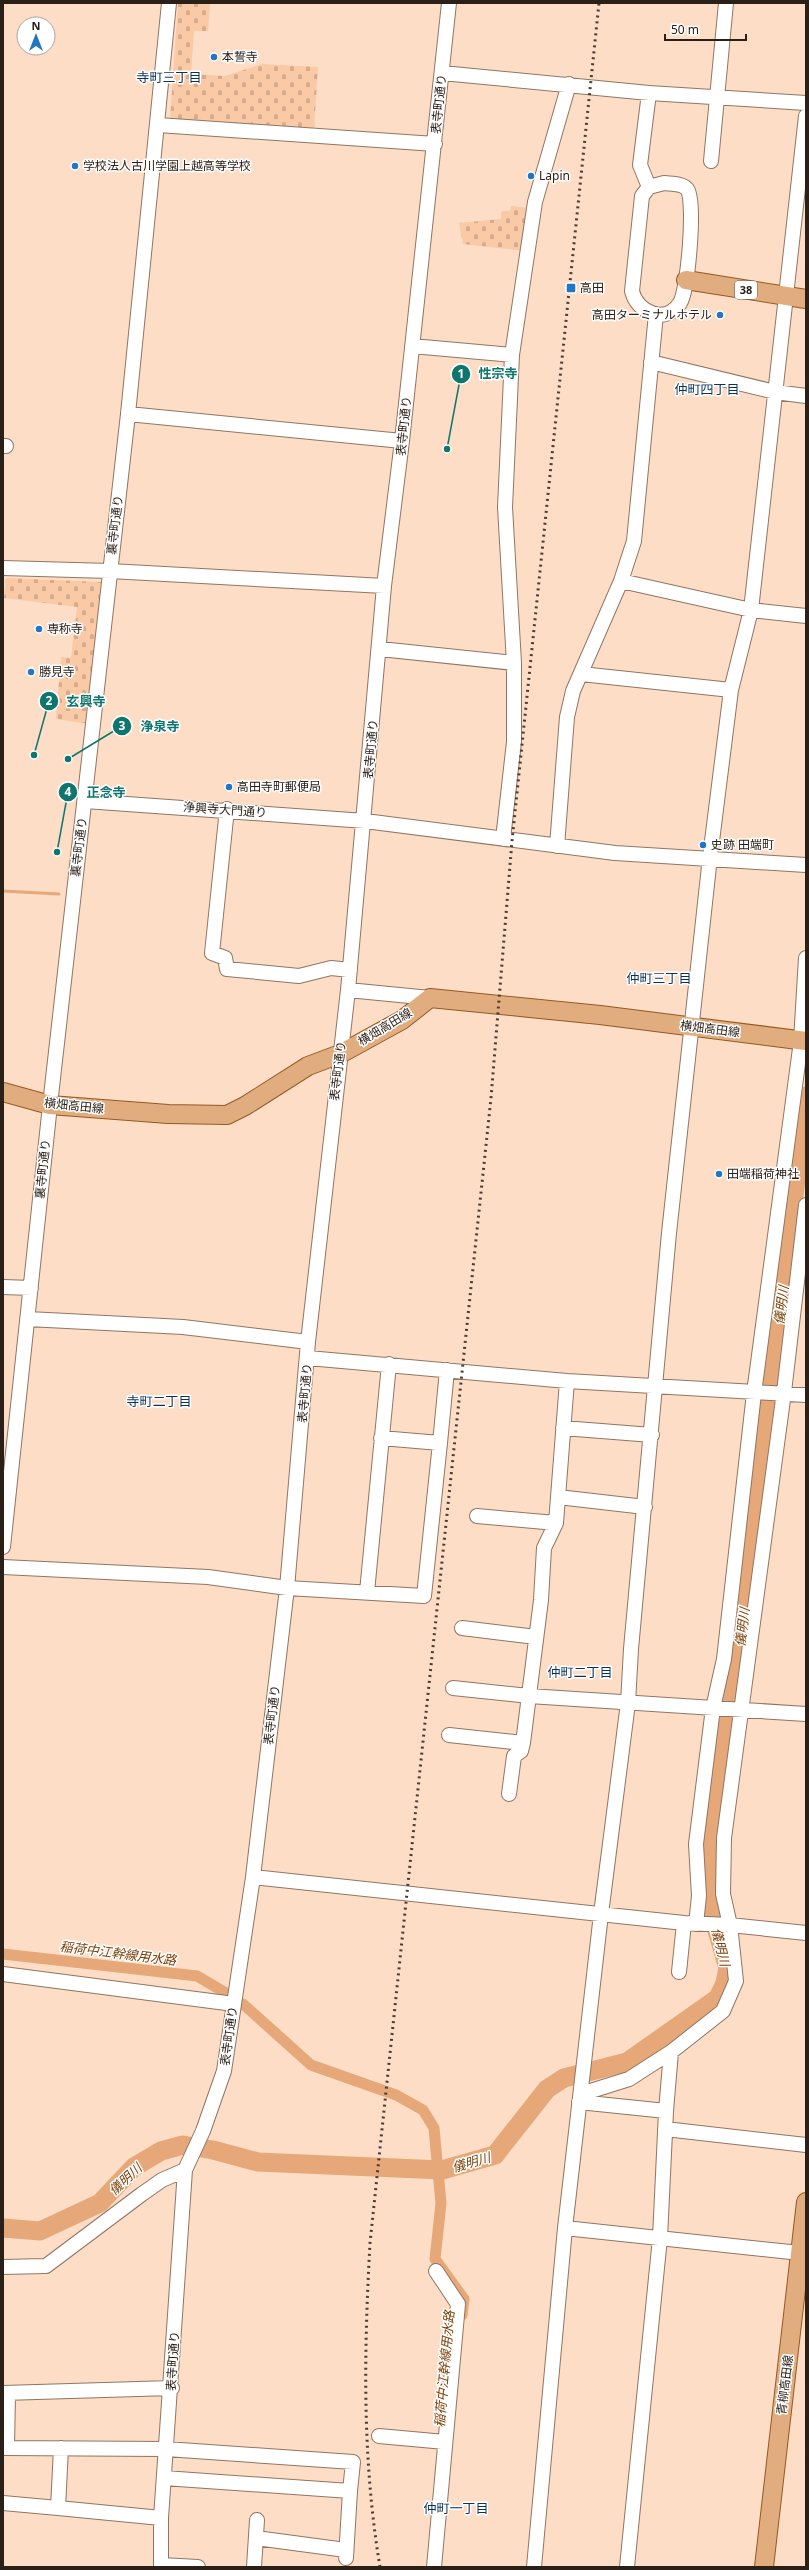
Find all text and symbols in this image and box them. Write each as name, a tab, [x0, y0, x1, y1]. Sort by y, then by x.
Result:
north arrow	[16, 16, 56, 56]
scale bar	[665, 16, 746, 42]
text: N	[32, 18, 40, 33]
text: 50 m	[671, 21, 699, 38]
place label: 本誓寺	[222, 48, 258, 65]
marker: 本誓寺	[209, 52, 219, 62]
district label: 寺町三丁目	[136, 68, 202, 86]
street label: 表寺町通り	[427, 73, 450, 136]
place label: 学校法人古川学園上越高等学校	[83, 157, 251, 174]
marker: 学校法人古川学園上越高等学校	[70, 161, 80, 171]
place label: Lapin	[539, 167, 570, 184]
marker: Lapin	[526, 171, 536, 181]
place label: 高田	[580, 279, 604, 296]
road number: 38	[735, 281, 757, 299]
marker: 高田	[565, 282, 577, 294]
place label: 高田ターミナルホテル	[592, 306, 712, 323]
marker: 高田ターミナルホテル	[715, 310, 725, 320]
callout: 性宗寺	[451, 361, 526, 386]
text: 性宗寺	[478, 364, 518, 382]
text: 1	[458, 365, 464, 382]
district label: 仲町四丁目	[674, 380, 740, 398]
street label: 表寺町通り	[392, 395, 415, 458]
street label: 裏寺町通り	[102, 494, 127, 556]
place label: 専称寺	[47, 620, 83, 637]
marker: 専称寺	[34, 624, 44, 634]
place label: 勝見寺	[39, 663, 75, 680]
marker: 勝見寺	[26, 667, 36, 677]
callout: 玄興寺	[39, 688, 114, 713]
text: 2	[46, 692, 53, 709]
text: 玄興寺	[66, 692, 106, 710]
callout: 浄泉寺	[112, 714, 187, 739]
text: 3	[119, 717, 126, 734]
text: 浄泉寺	[140, 717, 180, 735]
street label: 表寺町通り	[359, 718, 382, 781]
place label: 高田寺町郵便局	[237, 778, 321, 795]
callout: 正念寺	[58, 780, 133, 805]
marker: 高田寺町郵便局	[224, 782, 234, 792]
text: 4	[65, 783, 72, 800]
text: 正念寺	[86, 783, 126, 801]
street label: 浄興寺大門通り	[183, 798, 268, 821]
street label: 裏寺町通り	[66, 816, 91, 878]
place label: 史跡 田端町	[711, 836, 774, 853]
marker: 史跡 田端町	[698, 840, 708, 850]
district label: 仲町三丁目	[626, 969, 692, 987]
street label: 横畑高田線	[355, 1004, 415, 1049]
street label: 横畑高田線	[679, 1016, 741, 1041]
street label: 表寺町通り	[325, 1040, 350, 1103]
street label: 横畑高田線	[43, 1094, 105, 1117]
street label: 裏寺町通り	[31, 1138, 54, 1200]
place label: 田端稲荷神社	[727, 1165, 799, 1182]
marker: 田端稲荷神社	[714, 1169, 724, 1179]
water label: 儀明川	[770, 1283, 793, 1325]
street label: 表寺町通り	[293, 1362, 316, 1425]
district label: 寺町二丁目	[126, 1392, 192, 1410]
water label: 儀明川	[731, 1605, 754, 1647]
district label: 仲町二丁目	[547, 1663, 613, 1681]
street label: 表寺町通り	[259, 1684, 284, 1747]
water label: 儀明川	[708, 1926, 735, 1970]
water label: 稲荷中江幹線用水路	[59, 1937, 178, 1969]
street label: 表寺町通り	[216, 2005, 241, 2068]
water label: 儀明川	[450, 2147, 494, 2176]
water label: 儀明川	[105, 2158, 147, 2199]
water label: 稲荷中江幹線用水路	[430, 2309, 458, 2428]
street label: 表寺町通り	[162, 2330, 183, 2392]
street label: 青柳高田線	[772, 2354, 797, 2416]
district label: 仲町一丁目	[423, 2499, 489, 2517]

